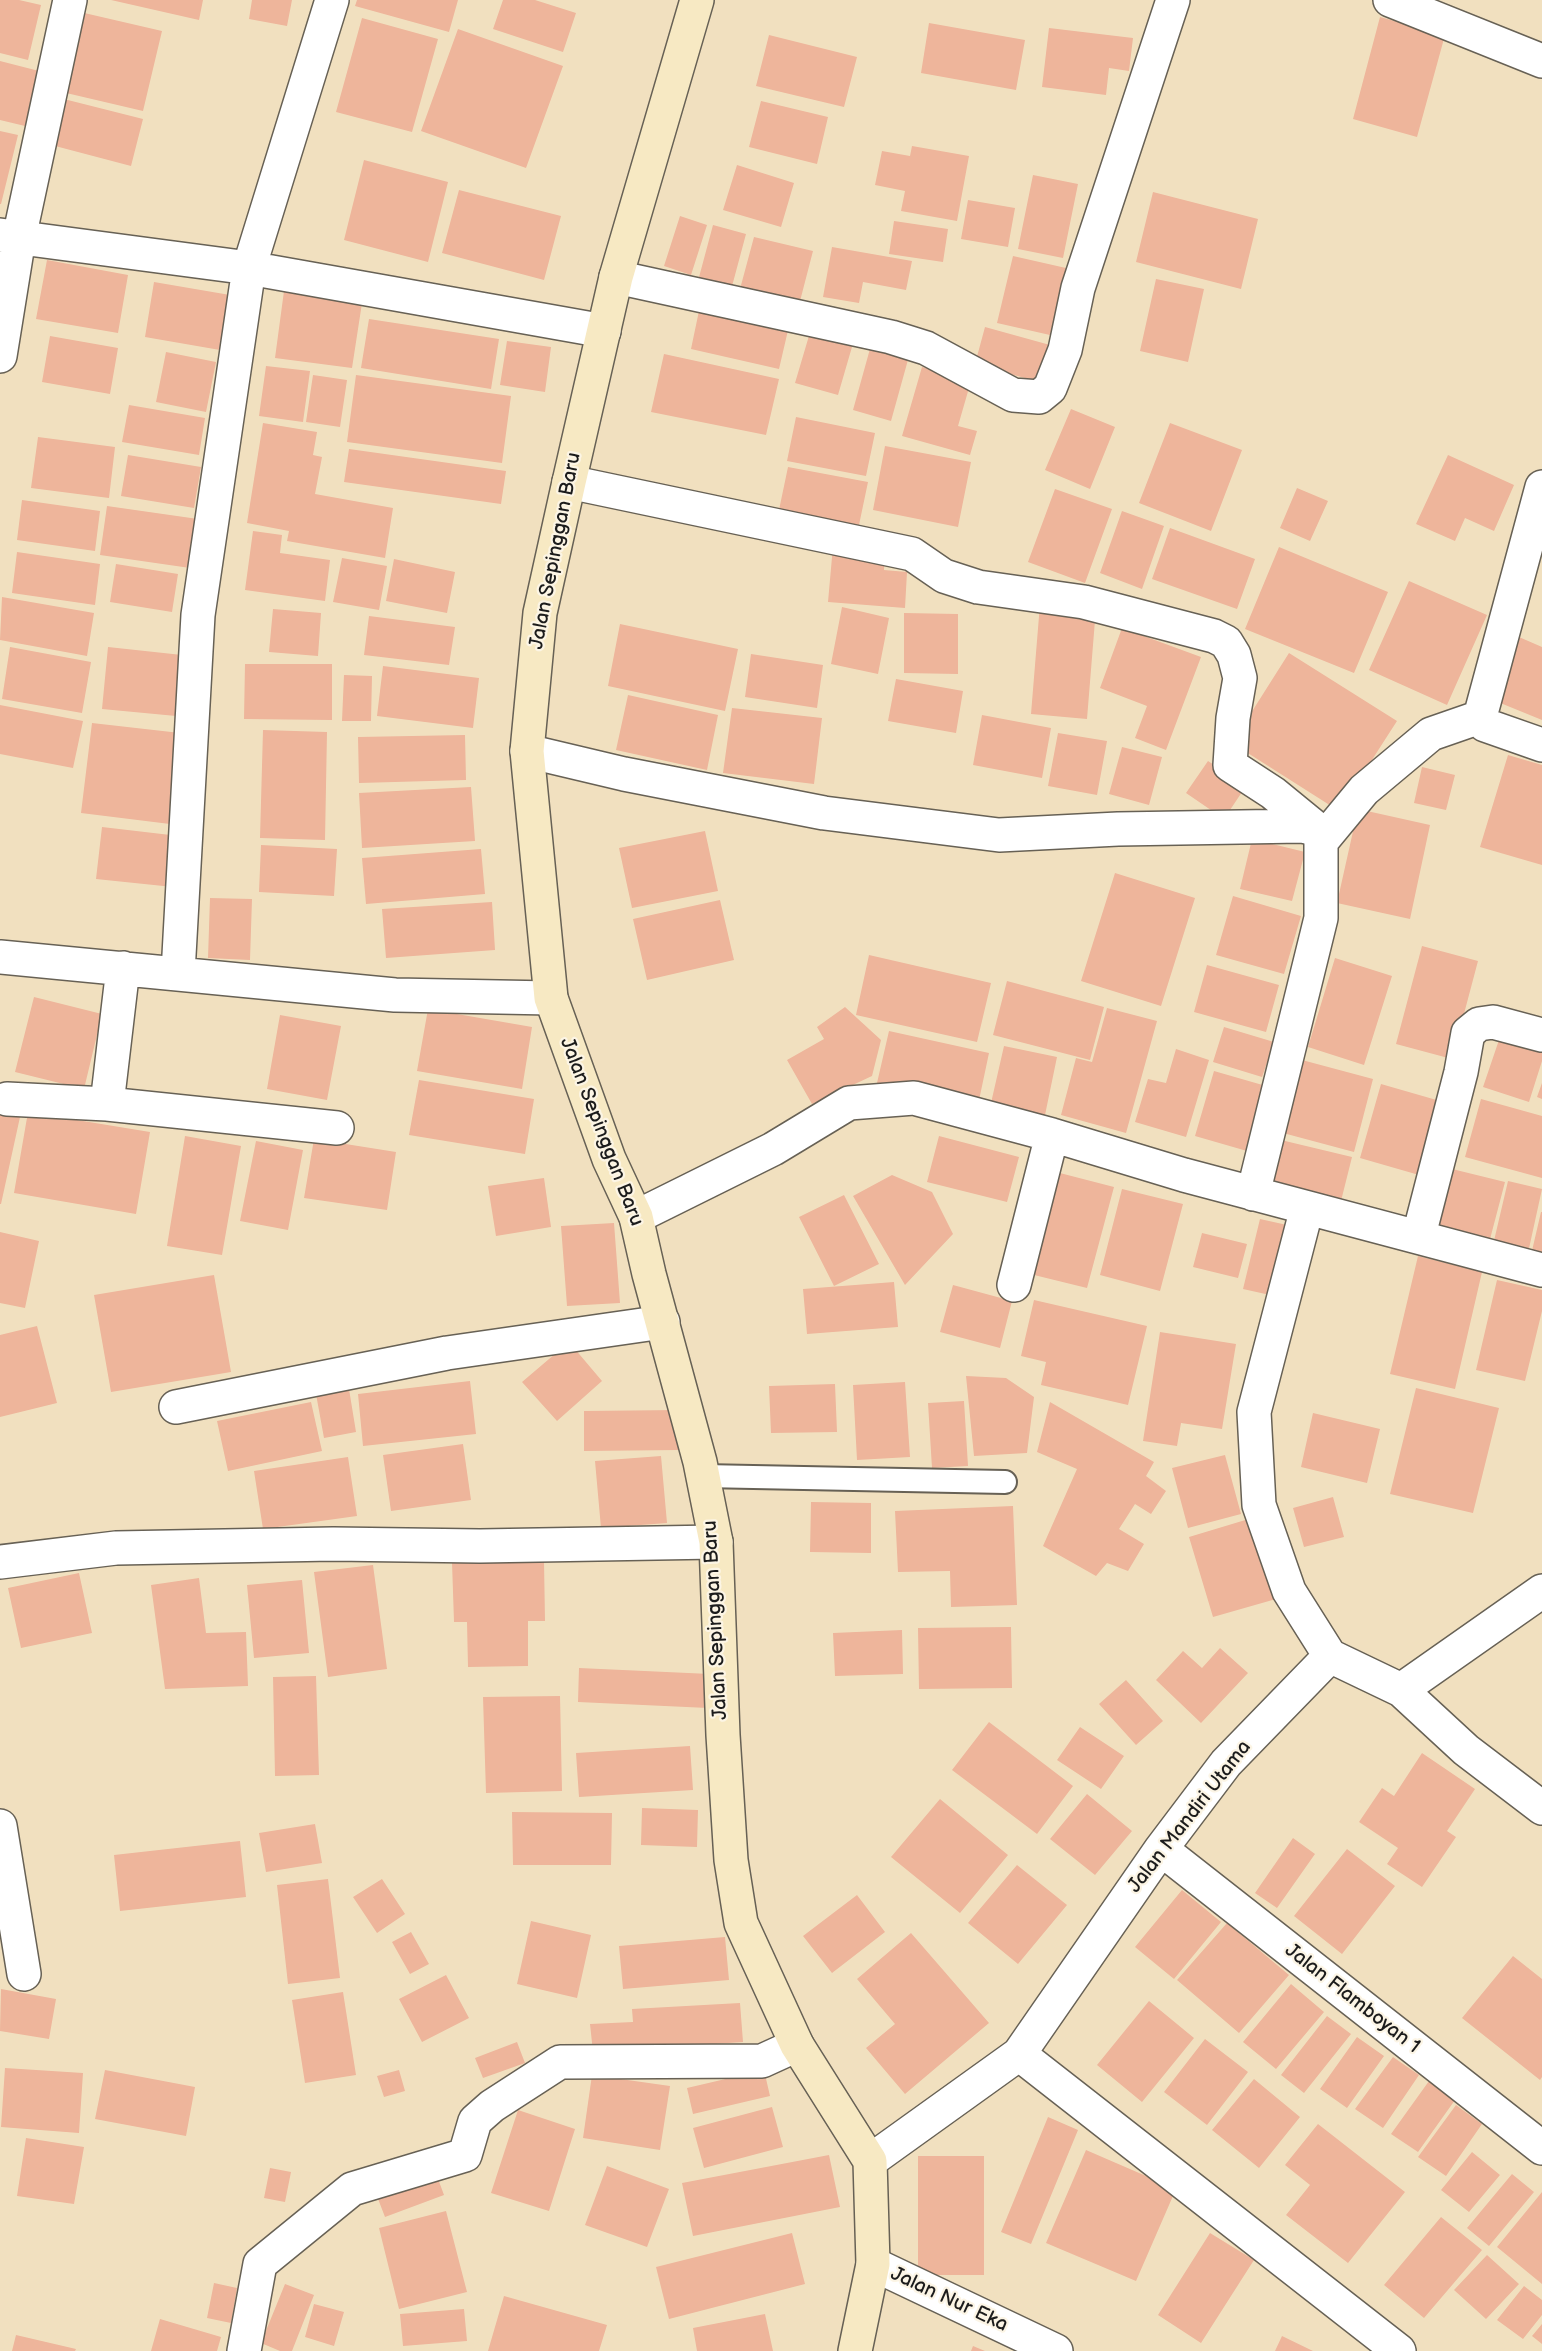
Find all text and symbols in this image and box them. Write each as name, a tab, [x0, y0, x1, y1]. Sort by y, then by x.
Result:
street label: Jalan Sepinggan Baru	[525, 451, 587, 651]
street label: Jalan Sepinggan Baru	[554, 1034, 648, 1230]
street label: Jalan Sepinggan Baru	[699, 1520, 733, 1720]
street label: Jalan Mandiri Utama	[1123, 1736, 1257, 1898]
street label: Jalan Flamboyan 1	[1280, 1939, 1424, 2059]
street label: Jalan Nur Eka	[887, 2262, 1011, 2338]

